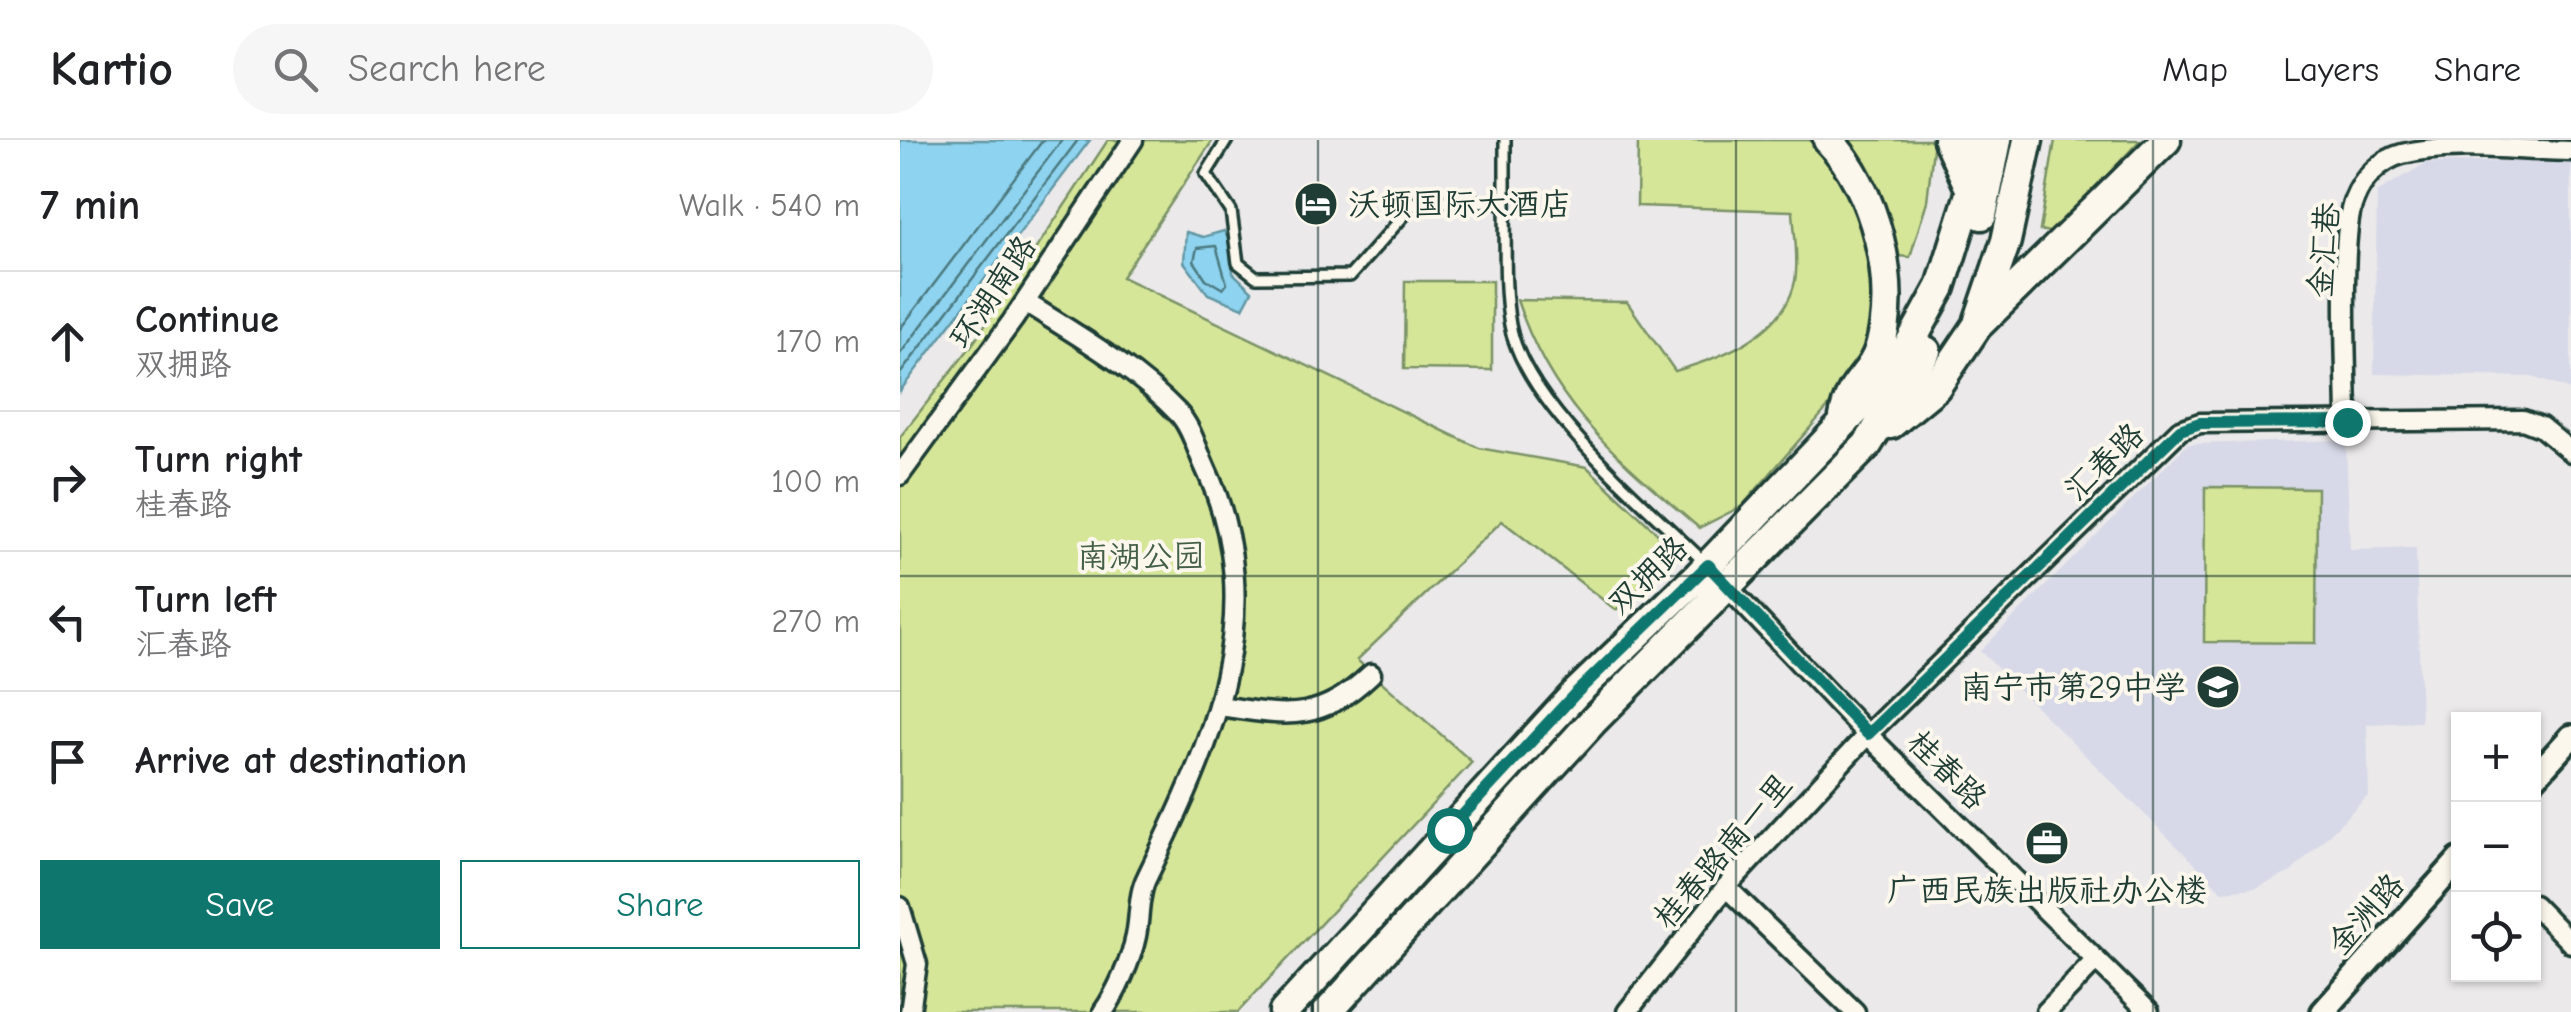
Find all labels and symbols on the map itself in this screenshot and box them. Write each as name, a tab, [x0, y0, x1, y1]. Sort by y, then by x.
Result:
hotel icon: 沃顿国际大酒店	[1293, 181, 1339, 227]
place label: 沃顿国际大酒店	[1348, 186, 1572, 223]
street label: 金汇巷	[2301, 201, 2347, 299]
street label: 环湖南路	[942, 229, 1044, 355]
route end	[2325, 400, 2371, 446]
street label: 汇春路	[2057, 415, 2151, 509]
street label: 双拥路	[1601, 528, 1695, 622]
park label: 南湖公园	[1077, 538, 1205, 575]
school or university icon: 南宁市第29中学	[2195, 664, 2241, 710]
place label: 南宁市第29中学	[1960, 669, 2186, 706]
street label: 桂春路	[1900, 723, 1994, 817]
street label: 桂春路南一里	[1646, 766, 1800, 936]
route start	[1427, 808, 1473, 854]
office icon: 广西民族出版社办公楼	[2024, 820, 2070, 866]
street label: 金洲路	[2320, 866, 2412, 962]
place label: 广西民族出版社办公楼	[1887, 872, 2207, 909]

